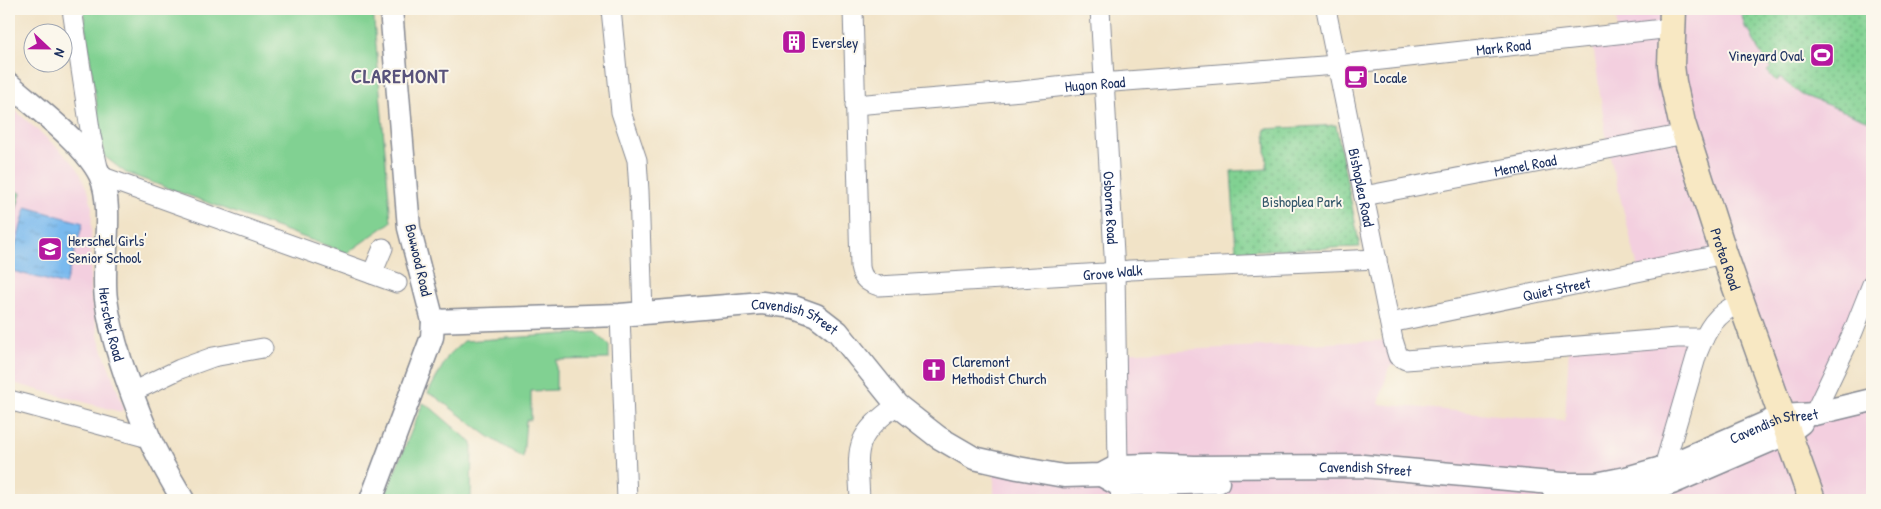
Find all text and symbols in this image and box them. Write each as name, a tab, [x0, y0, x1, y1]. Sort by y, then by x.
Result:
north arrow	[22, 22, 72, 72]
building icon: Eversley	[781, 29, 807, 55]
place label: Eversley	[812, 32, 858, 53]
street label: Mark Road	[1475, 33, 1532, 60]
sports icon: Vineyard Oval	[1809, 42, 1835, 68]
place label: Vineyard Oval	[1728, 45, 1804, 66]
text: N	[50, 46, 71, 61]
district label: CLAREMONT	[351, 62, 449, 89]
cafe icon: Locale	[1343, 64, 1369, 90]
place label: Locale	[1374, 67, 1407, 88]
street label: Hugon Road	[1064, 71, 1126, 96]
street label: Bishoplea Road	[1344, 146, 1380, 229]
street label: Memel Road	[1492, 149, 1558, 181]
street label: Osborne Road	[1099, 171, 1124, 245]
park label: Bishoplea Park	[1262, 191, 1342, 212]
street label: Bowwood Road	[401, 222, 438, 298]
street label: Protea Road	[1706, 225, 1747, 293]
place label: Herschel Girls' Senior School	[68, 230, 147, 268]
school or university icon: Herschel Girls' Senior School	[37, 236, 63, 262]
street label: Grove Walk	[1082, 259, 1143, 285]
street label: Quiet Street	[1521, 271, 1593, 306]
street label: Herschel Road	[95, 287, 130, 363]
street label: Cavendish Street	[750, 292, 844, 340]
place label: Claremont Methodist Church	[952, 351, 1046, 389]
church icon: Claremont Methodist Church	[921, 357, 947, 383]
street label: Cavendish Street	[1726, 403, 1821, 448]
street label: Cavendish Street	[1319, 455, 1413, 481]

